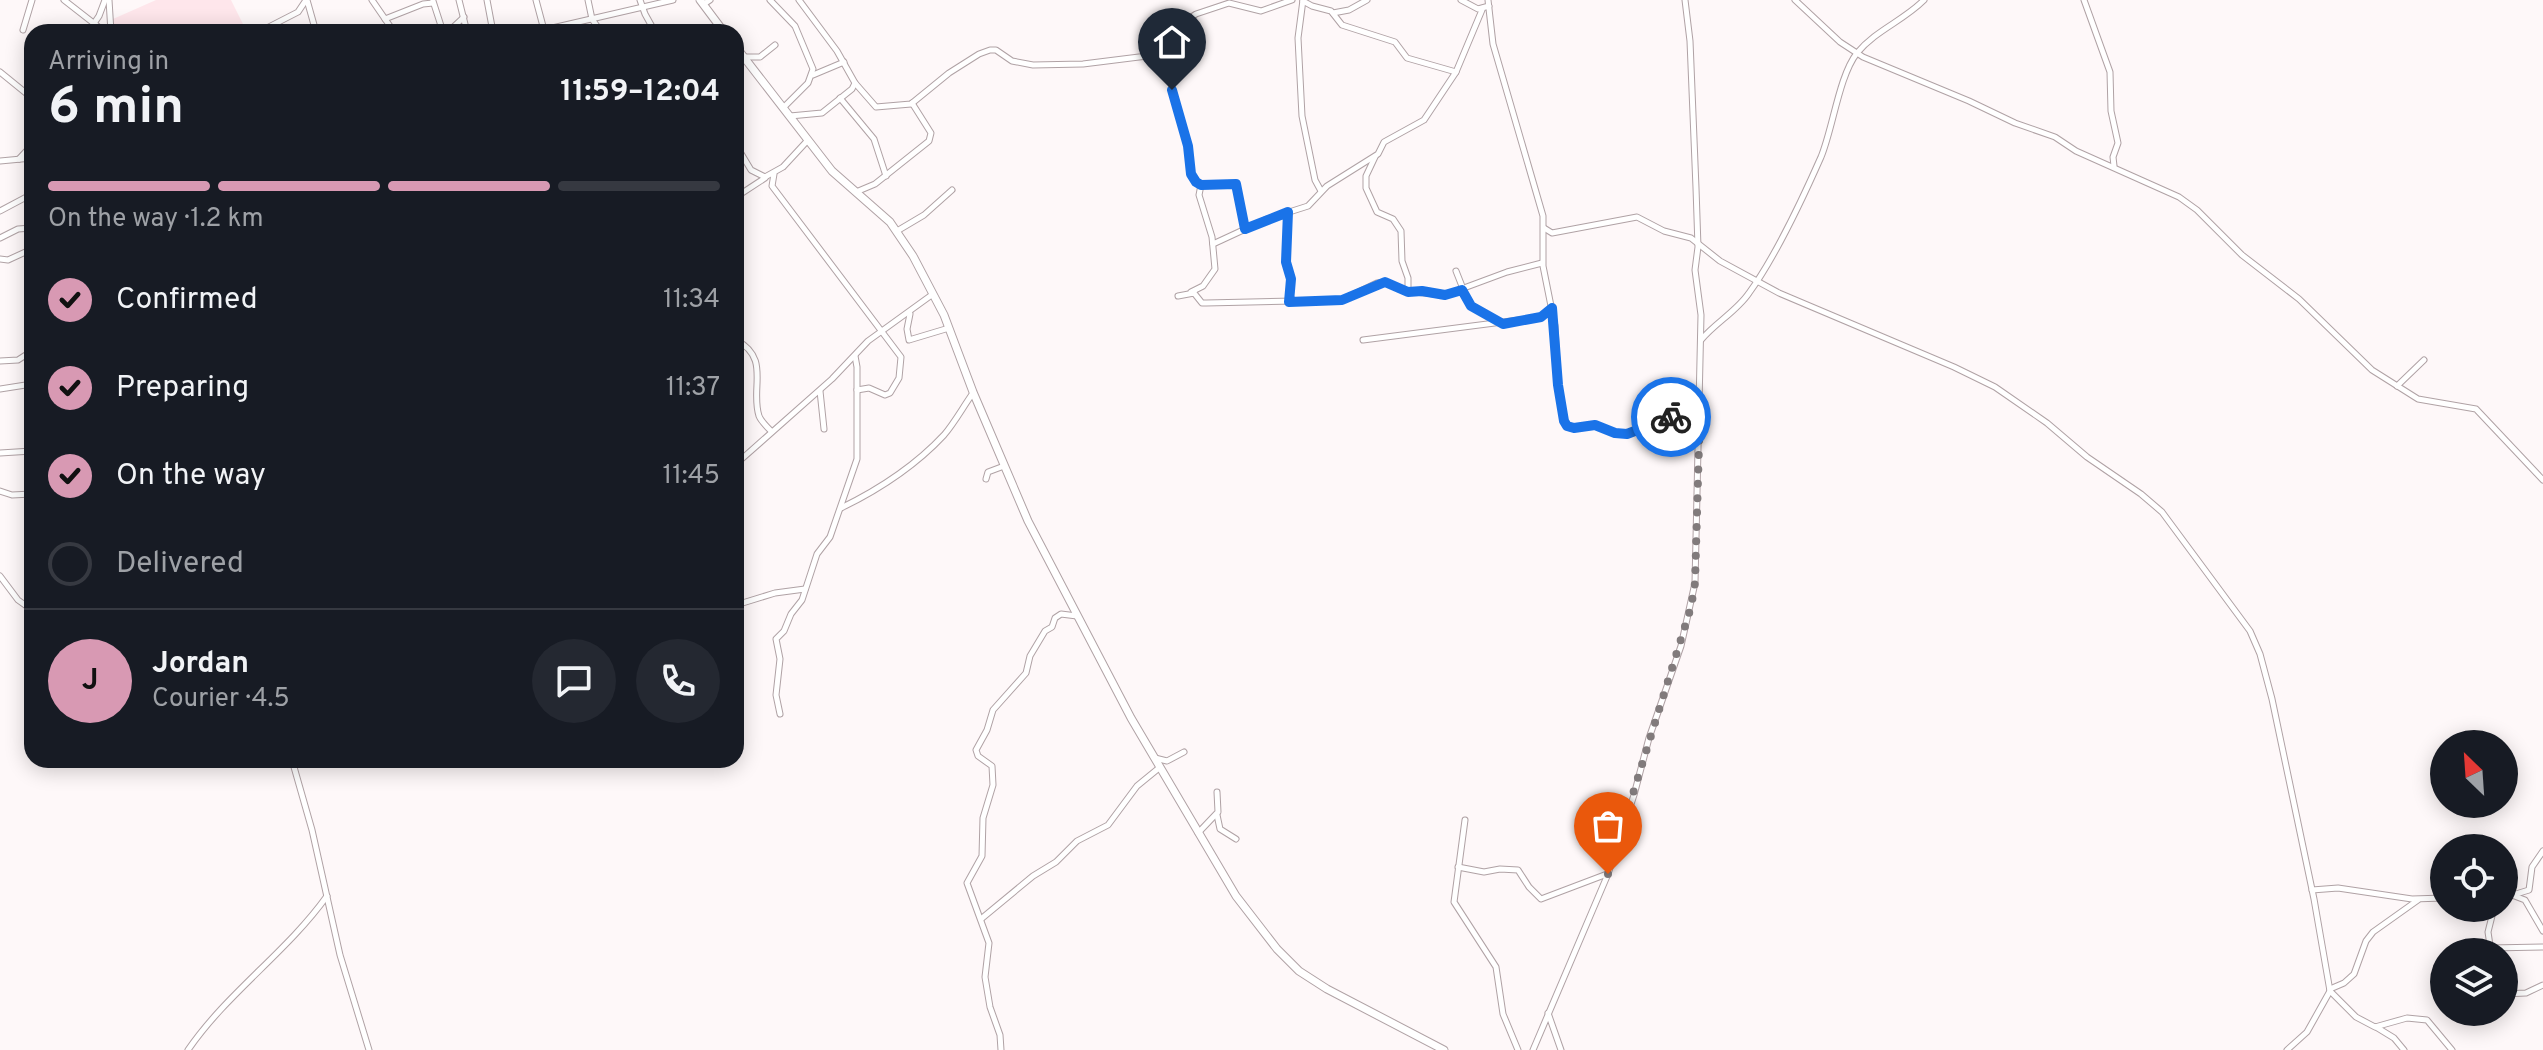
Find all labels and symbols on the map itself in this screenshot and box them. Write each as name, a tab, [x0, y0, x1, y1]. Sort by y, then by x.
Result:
pin	[1138, 8, 1206, 90]
courier	[1631, 377, 1711, 457]
north arrow	[2430, 730, 2518, 818]
pin	[1574, 792, 1642, 874]

